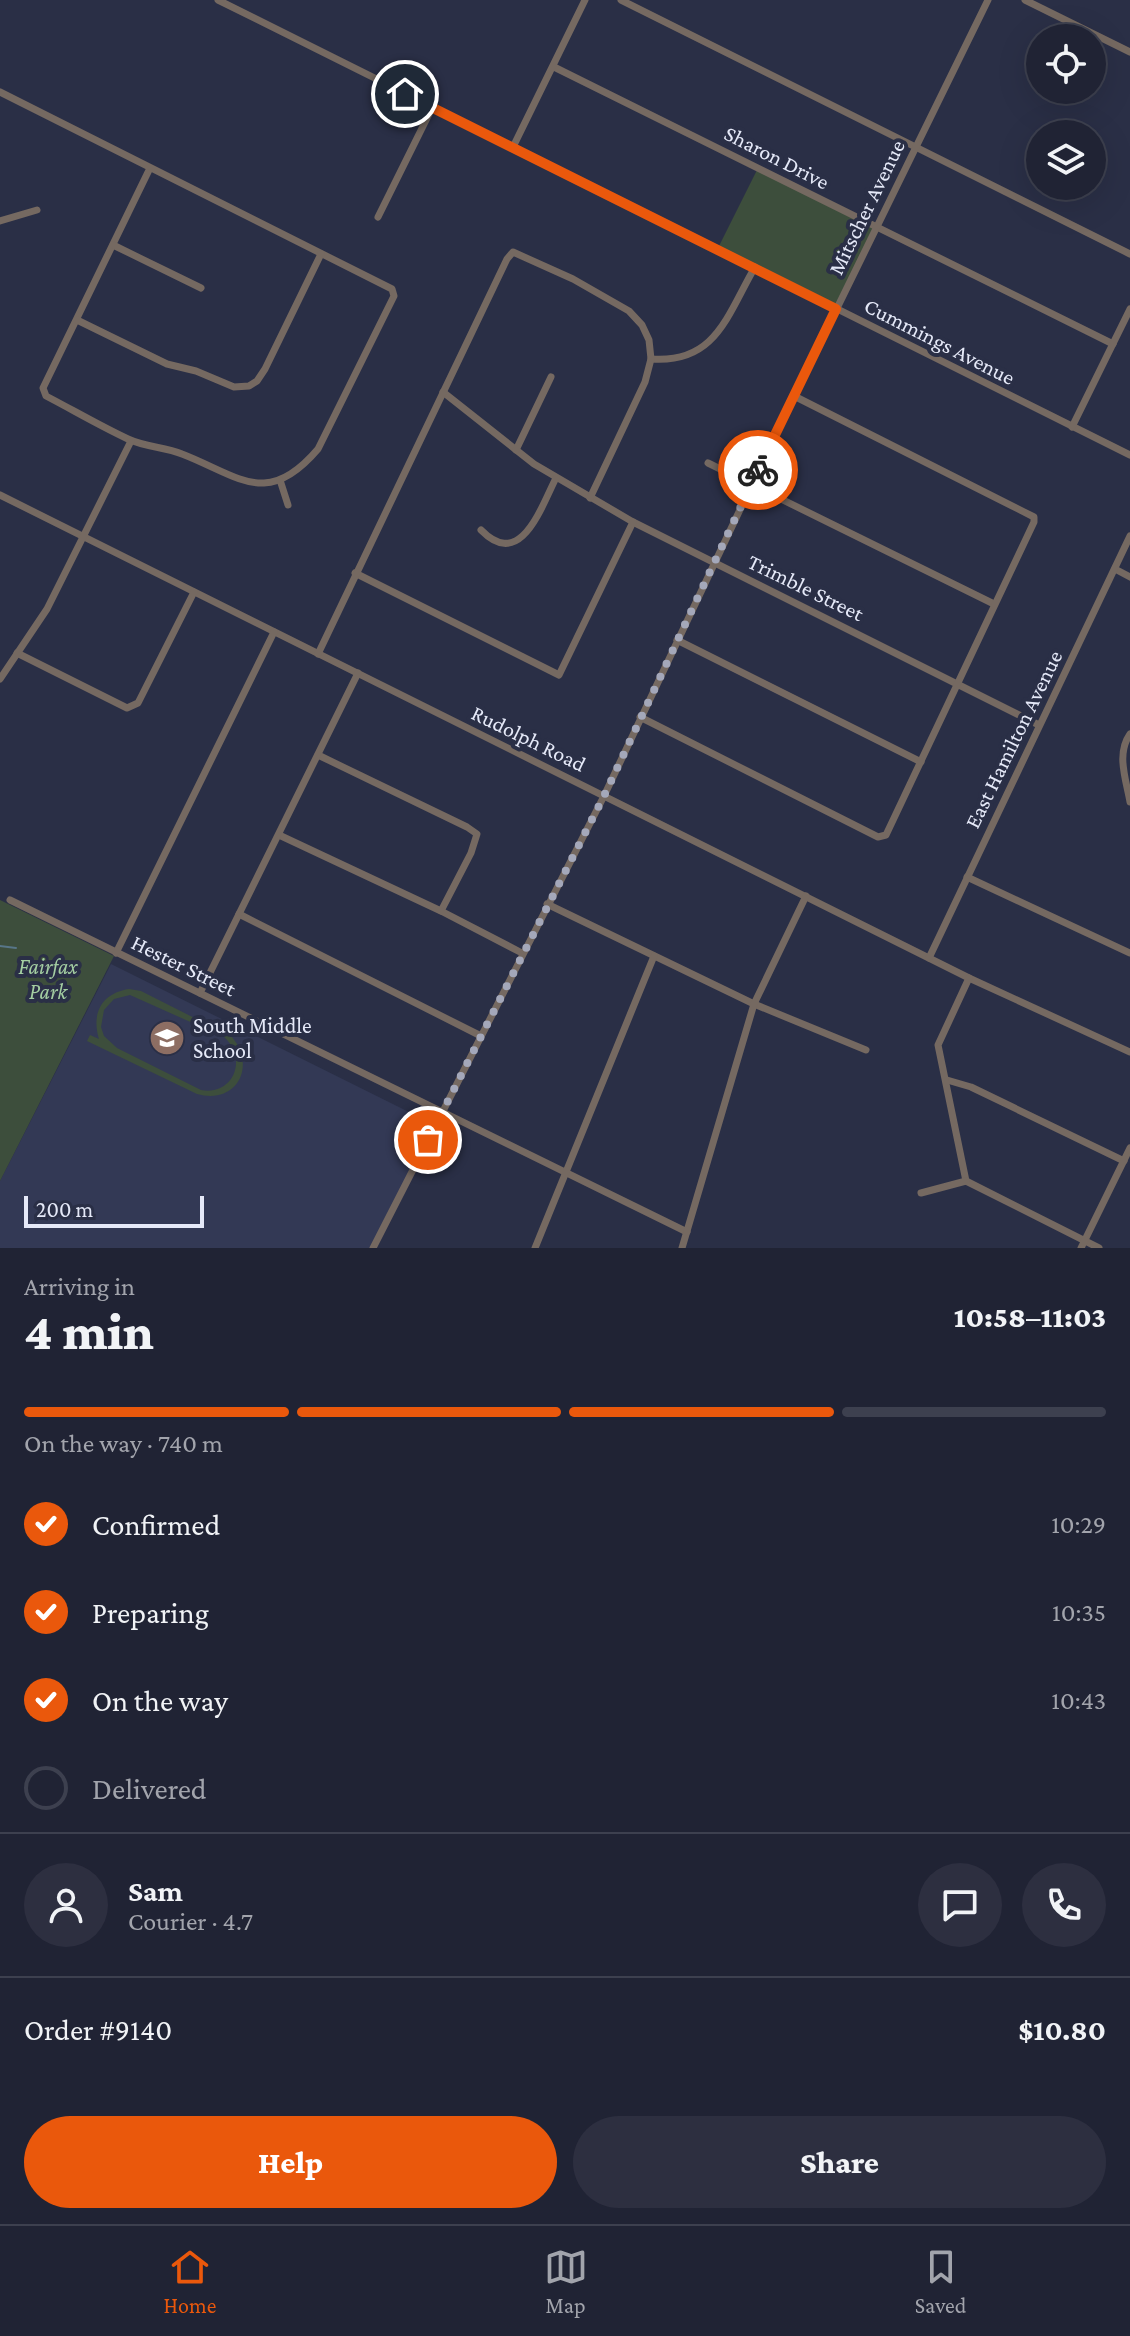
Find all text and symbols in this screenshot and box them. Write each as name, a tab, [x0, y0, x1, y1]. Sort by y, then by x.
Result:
map controls	[1026, 24, 1106, 200]
button: locate	[1026, 24, 1106, 104]
pin	[371, 60, 439, 128]
icon: home	[383, 72, 427, 116]
street label: Sharon Drive	[720, 120, 833, 195]
button: layers	[1026, 120, 1106, 200]
street label: Mitscher Avenue	[823, 136, 910, 279]
street label: Cummings Avenue	[860, 293, 1019, 390]
courier	[718, 430, 798, 510]
icon: bike	[736, 448, 780, 492]
street label: Trimble Street	[744, 549, 868, 627]
street label: East Hamilton Avenue	[960, 646, 1067, 832]
street label: Rudolph Road	[468, 700, 590, 777]
street label: Hester Street	[128, 929, 241, 1002]
park label: Fairfax Park	[18, 954, 78, 1004]
place label: South Middle School	[193, 1013, 312, 1063]
school or university icon: South Middle School	[148, 1019, 186, 1057]
pin	[394, 1106, 462, 1174]
icon: bag	[406, 1118, 450, 1162]
scale bar	[24, 1192, 204, 1228]
text: 200 m	[36, 1197, 93, 1222]
text: Arriving in	[24, 1272, 135, 1301]
text: 10:58–11:03	[954, 1300, 1106, 1333]
text: 4 min	[24, 1302, 154, 1360]
text: On the way · 740 m	[24, 1429, 223, 1458]
icon: check	[24, 1502, 68, 1546]
text: Confirmed	[92, 1508, 220, 1541]
text: 10:29	[1051, 1510, 1106, 1539]
icon: check	[24, 1590, 68, 1634]
text: Preparing	[92, 1596, 209, 1629]
text: 10:35	[1052, 1598, 1106, 1627]
icon: check	[24, 1678, 68, 1722]
text: On the way	[92, 1684, 228, 1717]
text: 10:43	[1051, 1686, 1106, 1715]
text: Delivered	[92, 1772, 207, 1805]
button: person	[24, 1863, 108, 1947]
button: chat	[918, 1863, 1002, 1947]
button: phone	[1022, 1863, 1106, 1947]
text: Sam	[128, 1874, 183, 1907]
text: Courier · 4.7	[128, 1907, 253, 1936]
text: Order #9140	[24, 2013, 172, 2046]
text: $10.80	[1018, 2013, 1106, 2046]
button: Help	[24, 2116, 557, 2208]
button: Share	[573, 2116, 1106, 2208]
tab: Home	[164, 2245, 216, 2318]
tab: Map	[544, 2245, 588, 2318]
tab: Saved	[915, 2245, 966, 2318]

